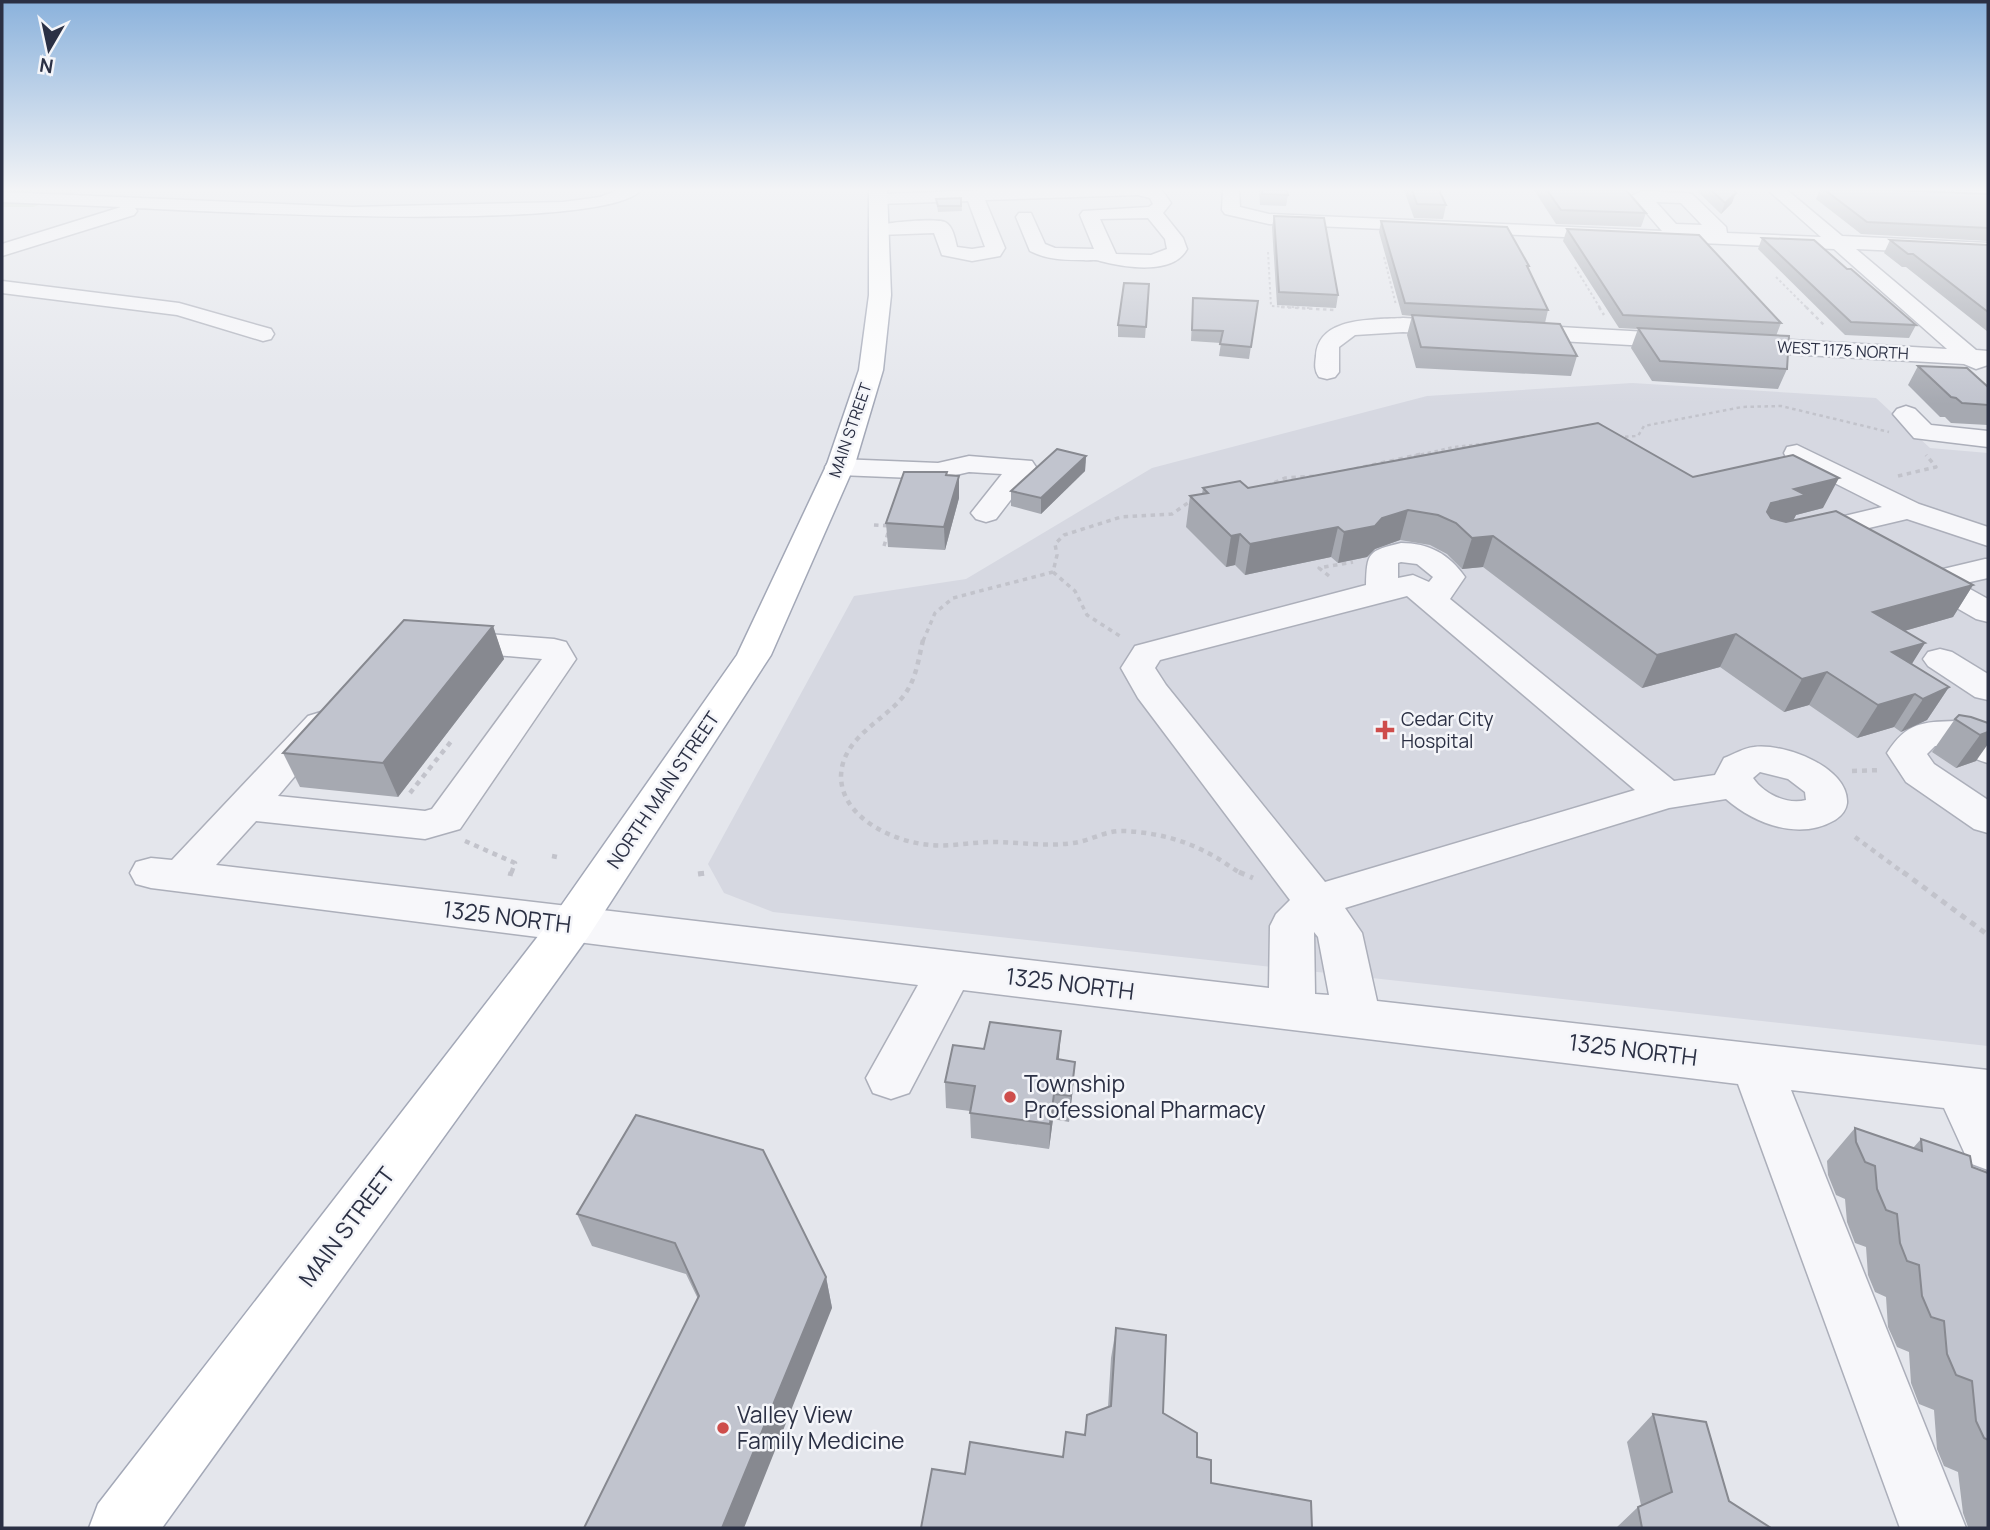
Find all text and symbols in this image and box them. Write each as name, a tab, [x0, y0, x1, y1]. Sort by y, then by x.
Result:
north arrow	[14, 14, 84, 84]
text: N	[38, 52, 55, 80]
street label: WEST 1175 NORTH	[1777, 336, 1909, 364]
street label: MAIN STREET	[824, 379, 877, 480]
street label: NORTH MAIN STREET	[601, 706, 726, 874]
place label: Cedar City Hospital	[1401, 706, 1494, 754]
marker: Cedar City Hospital	[1375, 720, 1395, 740]
street label: 1325 NORTH	[441, 892, 573, 940]
street label: 1325 NORTH	[1004, 959, 1136, 1007]
street label: 1325 NORTH	[1567, 1025, 1699, 1073]
place label: Township Professional Pharmacy	[1024, 1067, 1266, 1125]
marker: Township Professional Pharmacy	[1002, 1089, 1018, 1105]
street label: MAIN STREET	[291, 1160, 402, 1293]
place label: Valley View Family Medicine	[737, 1398, 904, 1456]
marker: Valley View Family Medicine	[715, 1420, 731, 1436]

